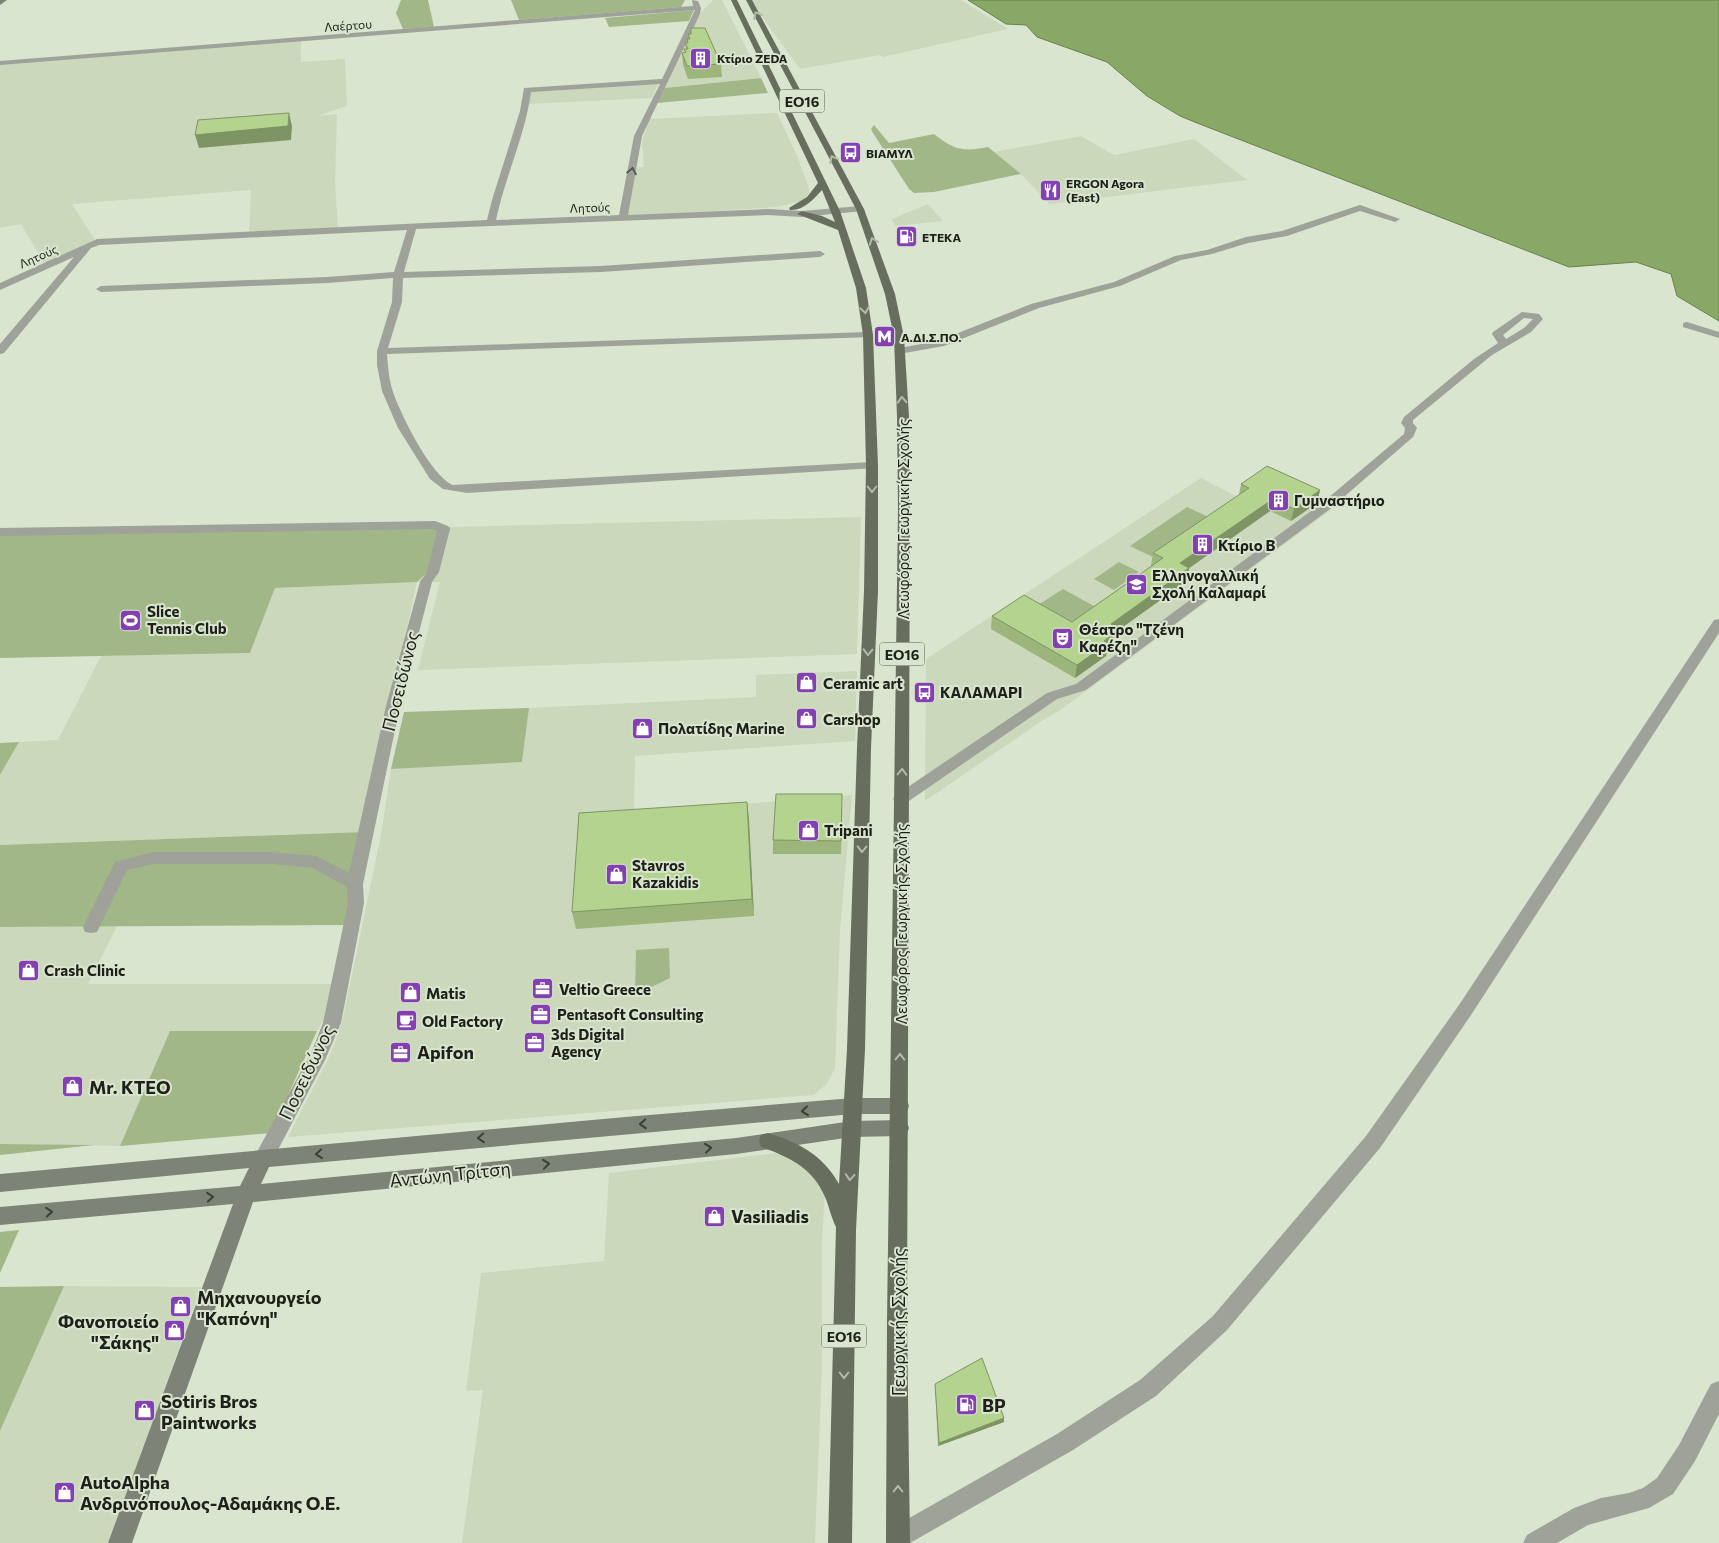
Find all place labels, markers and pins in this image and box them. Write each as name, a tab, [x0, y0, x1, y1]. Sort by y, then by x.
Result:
building icon: Κτίριο ZEDA	[689, 46, 713, 70]
place label: Κτίριο ZEDA	[717, 51, 788, 65]
bus stop icon: ΒΙΑΜΥΛ	[838, 141, 862, 165]
place label: ΒΙΑΜΥΛ	[866, 146, 913, 160]
place label: ERGON Agora (East)	[1066, 176, 1144, 204]
restaurant icon: ERGON Agora (East)	[1038, 178, 1062, 202]
fuel station icon: ΕΤΕΚΑ	[894, 225, 918, 249]
place label: ΕΤΕΚΑ	[922, 230, 961, 244]
metro station icon: Α.ΔΙ.Σ.ΠΟ.	[873, 325, 897, 349]
place label: Α.ΔΙ.Σ.ΠΟ.	[901, 330, 961, 344]
building icon: Γυμναστήριο	[1266, 488, 1290, 512]
place label: Γυμναστήριο	[1294, 491, 1385, 509]
building icon: Κτίριο Β	[1190, 533, 1214, 557]
place label: Κτίριο Β	[1218, 536, 1276, 554]
place label: Ελληνογαλλική Σχολή Καλαμαρί	[1152, 566, 1266, 601]
school or university icon: Ελληνογαλλική Σχολή Καλαμαρί	[1124, 572, 1148, 596]
place label: Slice Tennis Club	[147, 602, 227, 637]
sports icon: Slice Tennis Club	[119, 608, 143, 632]
place label: Θέατρο "Τζένη Καρέζη"	[1079, 620, 1184, 655]
theatre icon: Θέατρο "Τζένη Καρέζη"	[1051, 626, 1075, 650]
shop icon: Ceramic art	[795, 671, 819, 695]
place label: Ceramic art	[823, 674, 903, 692]
bus stop icon: ΚΑΛΑΜΑΡΙ	[912, 680, 936, 704]
place label: ΚΑΛΑΜΑΡΙ	[940, 683, 1023, 701]
shop icon: Carshop	[795, 707, 819, 731]
place label: Carshop	[823, 710, 881, 728]
shop icon: Πολατίδης Marine	[630, 716, 654, 740]
place label: Πολατίδης Marine	[658, 719, 785, 737]
shop icon: Tripani	[796, 818, 820, 842]
place label: Tripani	[824, 821, 873, 839]
place label: Stavros Kazakidis	[632, 856, 699, 891]
shop icon: Stavros Kazakidis	[604, 862, 628, 886]
shop icon: Crash Clinic	[16, 958, 40, 982]
place label: Crash Clinic	[44, 961, 125, 979]
office icon: Veltio Greece	[531, 977, 555, 1001]
place label: Veltio Greece	[559, 980, 651, 998]
shop icon: Matis	[398, 981, 422, 1005]
place label: Matis	[426, 984, 466, 1002]
office icon: Pentasoft Consulting	[529, 1002, 553, 1026]
place label: Pentasoft Consulting	[557, 1005, 704, 1023]
cafe icon: Old Factory	[394, 1009, 418, 1033]
place label: Old Factory	[422, 1012, 504, 1030]
place label: 3ds Digital Agency	[551, 1025, 624, 1060]
office icon: 3ds Digital Agency	[523, 1031, 547, 1055]
office icon: Apifon	[389, 1040, 413, 1064]
place label: Apifon	[417, 1041, 474, 1063]
shop icon: Mr. KTEO	[61, 1075, 85, 1099]
place label: Mr. KTEO	[89, 1076, 171, 1098]
shop icon: Vasiliadis	[703, 1204, 727, 1228]
place label: Vasiliadis	[731, 1205, 809, 1227]
place label: Μηχανουργείο "Καπόνη"	[197, 1286, 322, 1329]
shop icon: Μηχανουργείο "Καπόνη"	[169, 1295, 193, 1319]
place label: Φανοποιείο "Σάκης"	[58, 1310, 159, 1353]
shop icon: Φανοποιείο "Σάκης"	[163, 1319, 187, 1343]
place label: Sotiris Bros Paintworks	[161, 1390, 257, 1433]
fuel station icon: BP	[954, 1393, 978, 1417]
place label: BP	[982, 1394, 1006, 1416]
shop icon: Sotiris Bros Paintworks	[133, 1399, 157, 1423]
place label: AutoAlpha Ανδρινόπουλος-Αδαμάκης Ο.Ε.	[80, 1471, 340, 1514]
shop icon: AutoAlpha Ανδρινόπουλος-Αδαμάκης Ο.Ε.	[52, 1480, 76, 1504]

